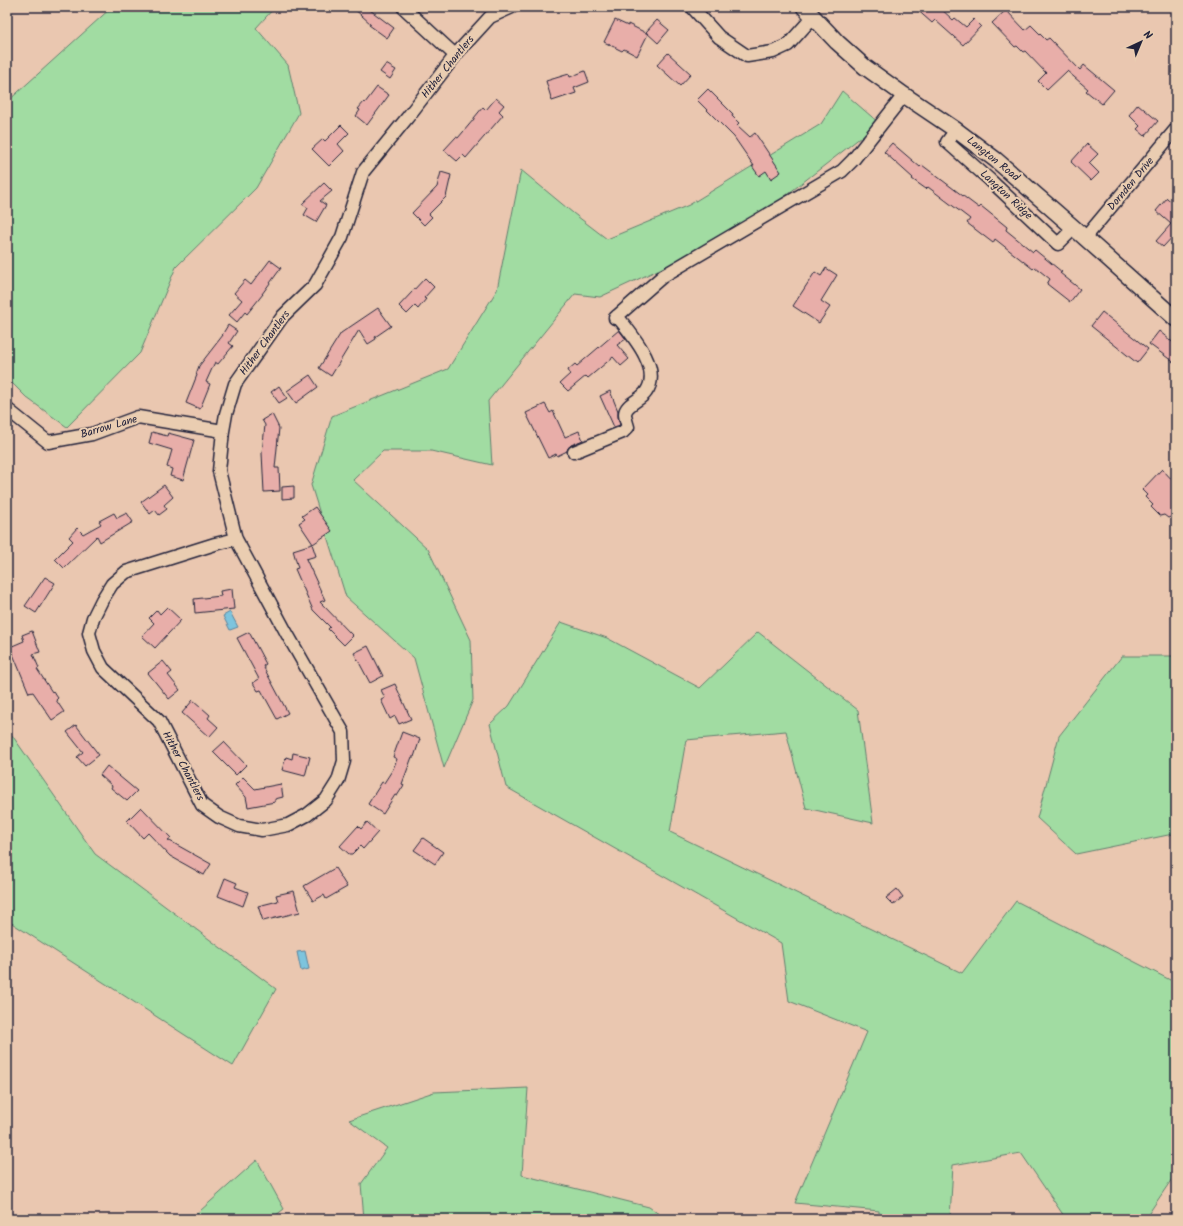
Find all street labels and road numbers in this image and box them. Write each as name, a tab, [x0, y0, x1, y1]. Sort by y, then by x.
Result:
street label: Hither Chantlers	[417, 31, 479, 103]
street label: Langton Road	[963, 132, 1024, 186]
street label: Dornden Drive	[1103, 153, 1159, 215]
street label: Langton Ridge	[976, 166, 1036, 224]
street label: Hither Chantlers	[235, 306, 295, 379]
street label: Barrow Lane	[79, 410, 140, 444]
street label: Hither Chantlers	[157, 728, 209, 804]

